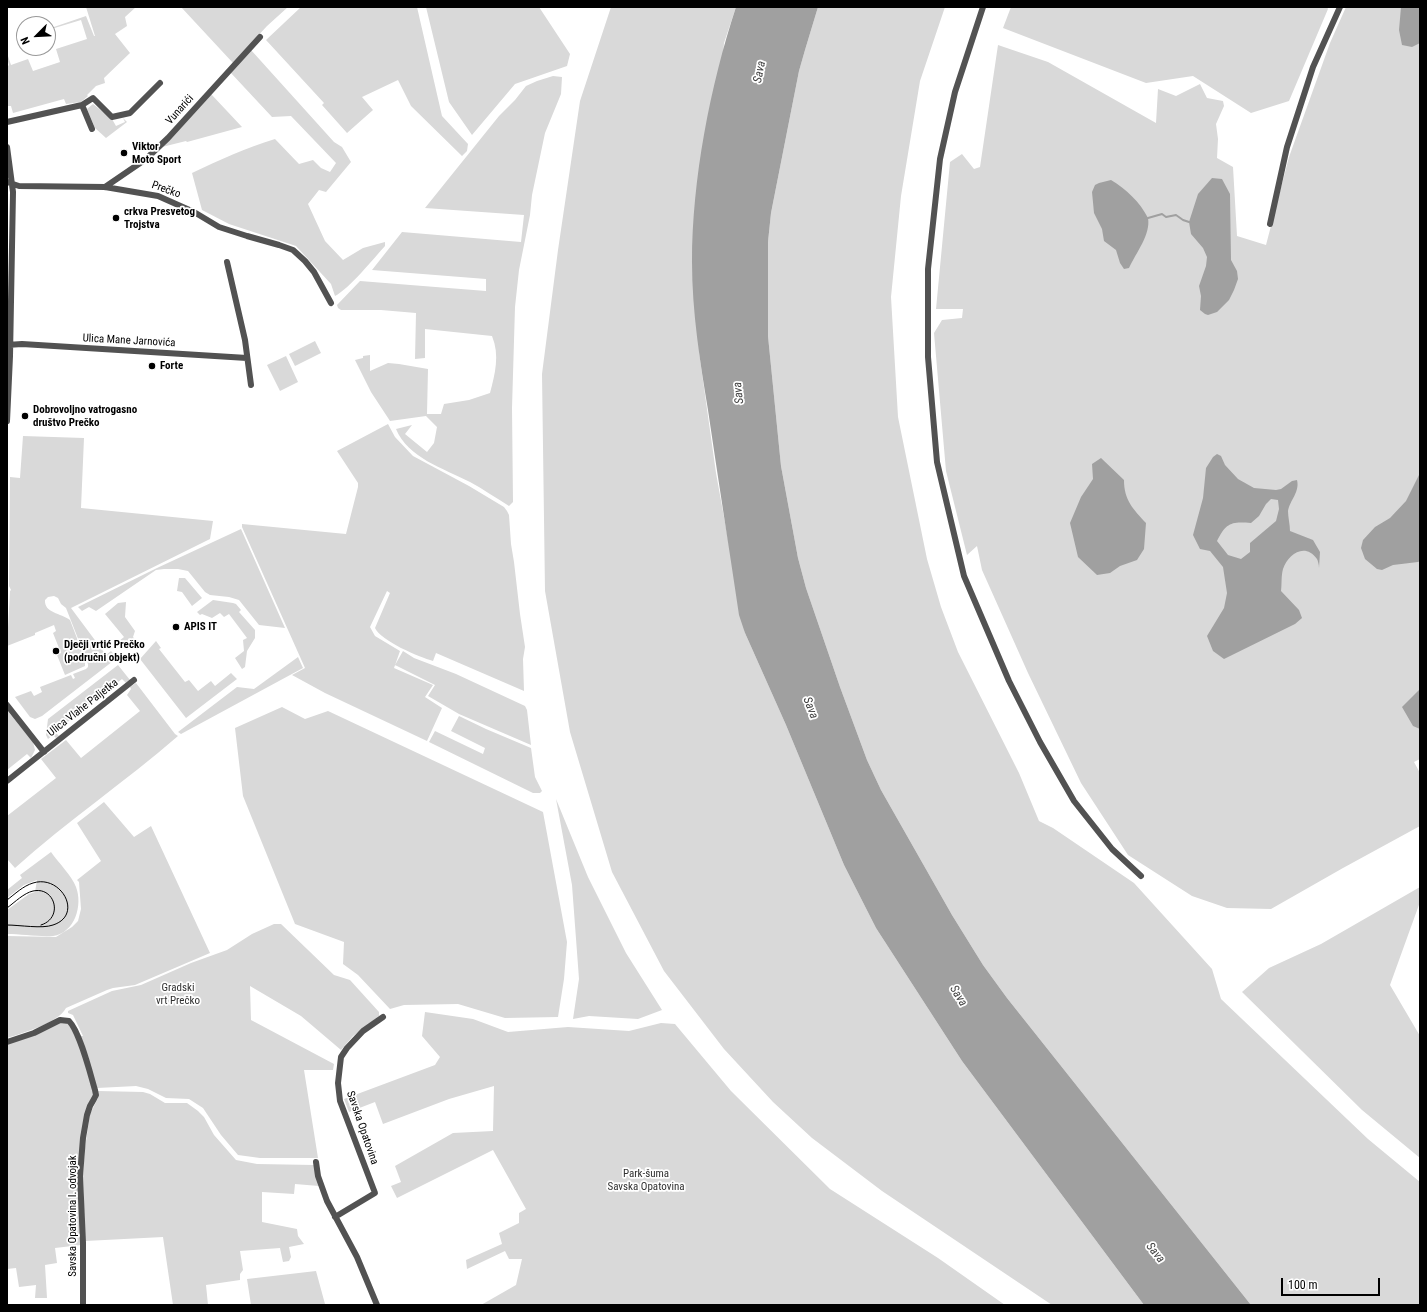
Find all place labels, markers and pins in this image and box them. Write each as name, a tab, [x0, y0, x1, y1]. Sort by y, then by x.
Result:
place label: Viktor Moto Sport	[132, 140, 181, 166]
marker: Viktor Moto Sport	[119, 148, 129, 158]
place label: crkva Presvetog Trojstva	[124, 205, 195, 231]
marker: crkva Presvetog Trojstva	[111, 213, 121, 223]
place label: Forte	[160, 359, 183, 373]
marker: Forte	[147, 361, 157, 371]
place label: Dobrovoljno vatrogasno društvo Prečko	[33, 403, 137, 429]
marker: Dobrovoljno vatrogasno društvo Prečko	[20, 411, 30, 421]
place label: APIS IT	[184, 620, 217, 634]
marker: APIS IT	[171, 622, 181, 632]
place label: Dječji vrtić Prečko (područni objekt)	[64, 638, 145, 664]
marker: Dječji vrtić Prečko (područni objekt)	[51, 646, 61, 656]

